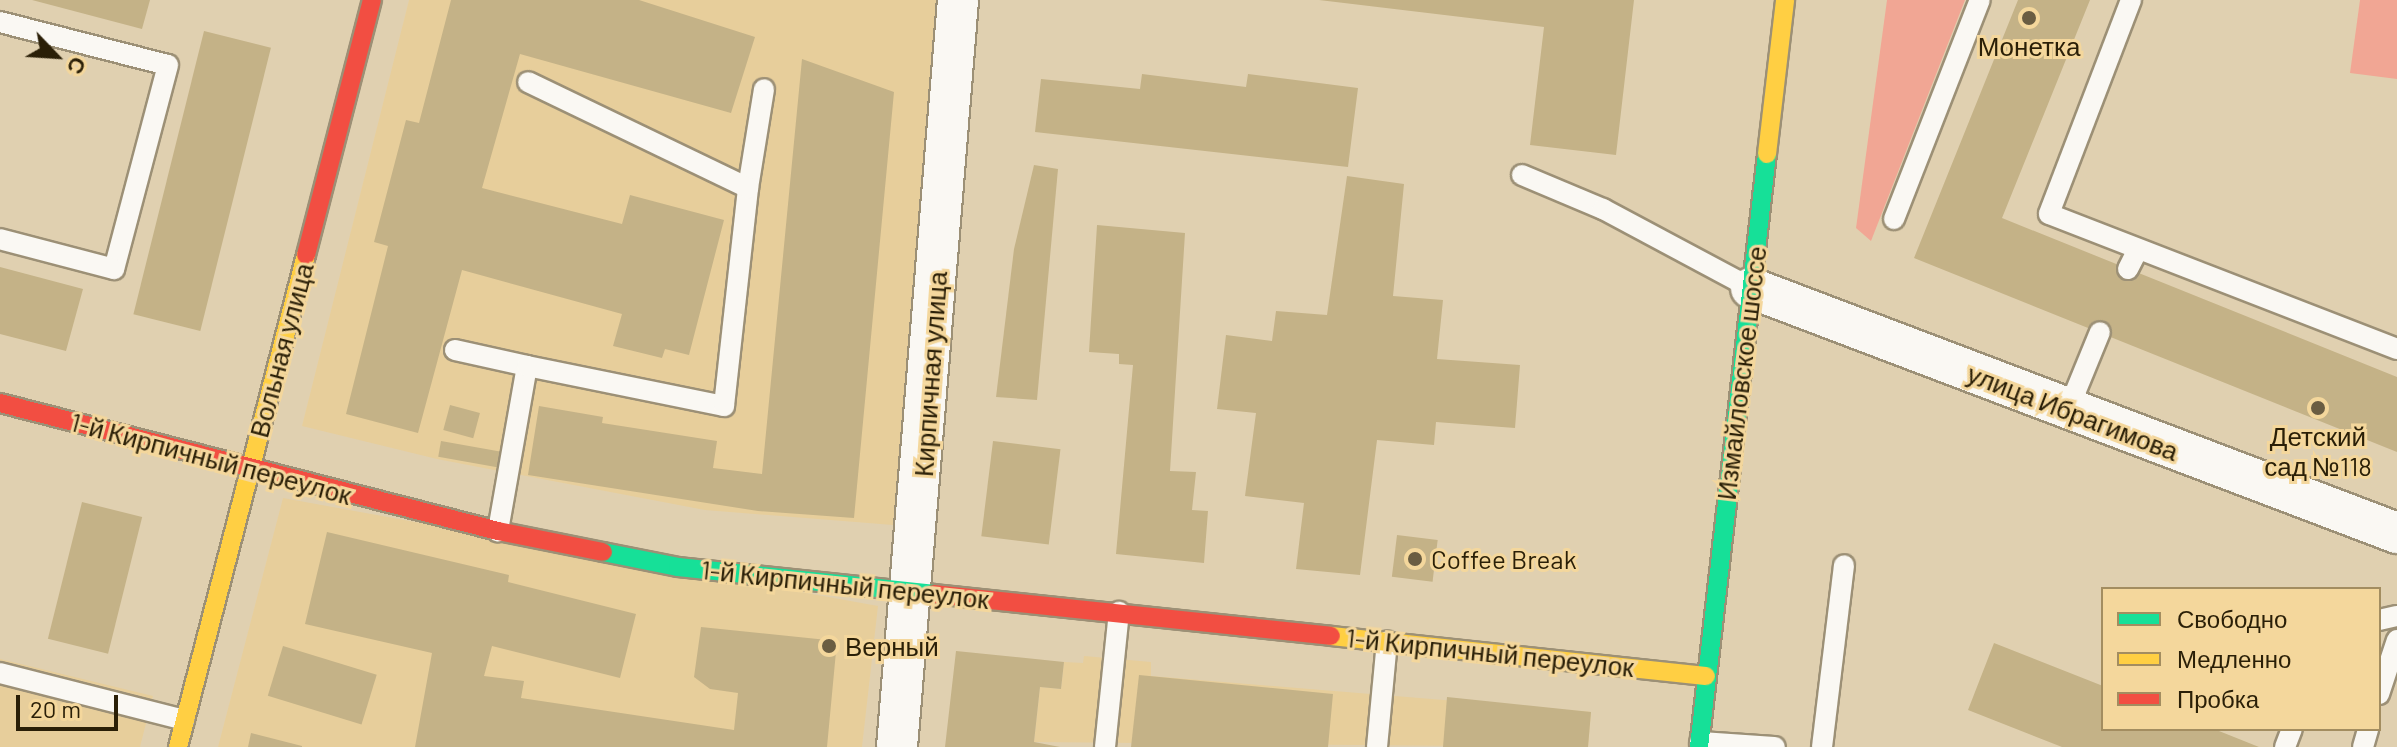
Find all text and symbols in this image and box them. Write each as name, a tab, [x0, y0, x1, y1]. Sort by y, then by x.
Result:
marker: Монетка	[2020, 9, 2038, 27]
north arrow	[16, 16, 96, 96]
place label: Монетка	[1978, 30, 2080, 62]
text: С	[63, 53, 93, 79]
street label: Измайловское шоссе	[1710, 244, 1772, 502]
street label: Вольная улица	[243, 259, 319, 441]
street label: Кирпичная улица	[907, 270, 953, 478]
street label: улица Ибрагимова	[1963, 357, 2183, 467]
marker: Детский сад №118	[2309, 399, 2327, 417]
street label: 1-й Кирпичный переулок	[67, 406, 355, 510]
place label: Детский сад №118	[2264, 420, 2372, 482]
place label: Coffee Break	[1431, 543, 1577, 575]
marker: Coffee Break	[1406, 550, 1424, 568]
street label: 1-й Кирпичный переулок	[700, 553, 990, 615]
legend	[2101, 587, 2381, 731]
text: Свободно	[2177, 604, 2287, 633]
street label: 1-й Кирпичный переулок	[1345, 621, 1635, 683]
place label: Верный	[845, 630, 939, 662]
marker: Верный	[820, 637, 838, 655]
text: Медленно	[2177, 644, 2291, 673]
scale bar	[20, 679, 122, 729]
text: Пробка	[2177, 684, 2259, 713]
text: 20 m	[30, 694, 81, 723]

